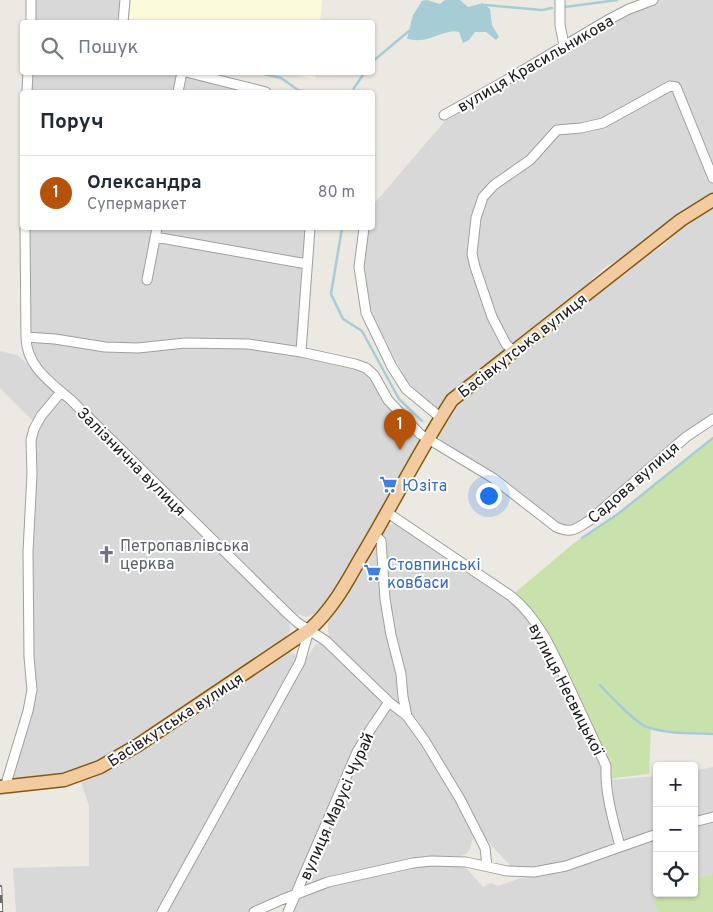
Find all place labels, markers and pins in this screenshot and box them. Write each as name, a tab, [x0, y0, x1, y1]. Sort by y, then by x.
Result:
pin: 1	[384, 409, 416, 450]
supermarket icon: Юзіта	[378, 475, 398, 495]
place label: Юзіта	[402, 477, 447, 497]
place label: Петропавлівська церква	[120, 537, 249, 575]
church icon: Петропавлівська церква	[96, 544, 116, 564]
place label: Стовпинські ковбаси	[387, 556, 480, 594]
supermarket icon: Стовпинські ковбаси	[363, 563, 383, 583]

